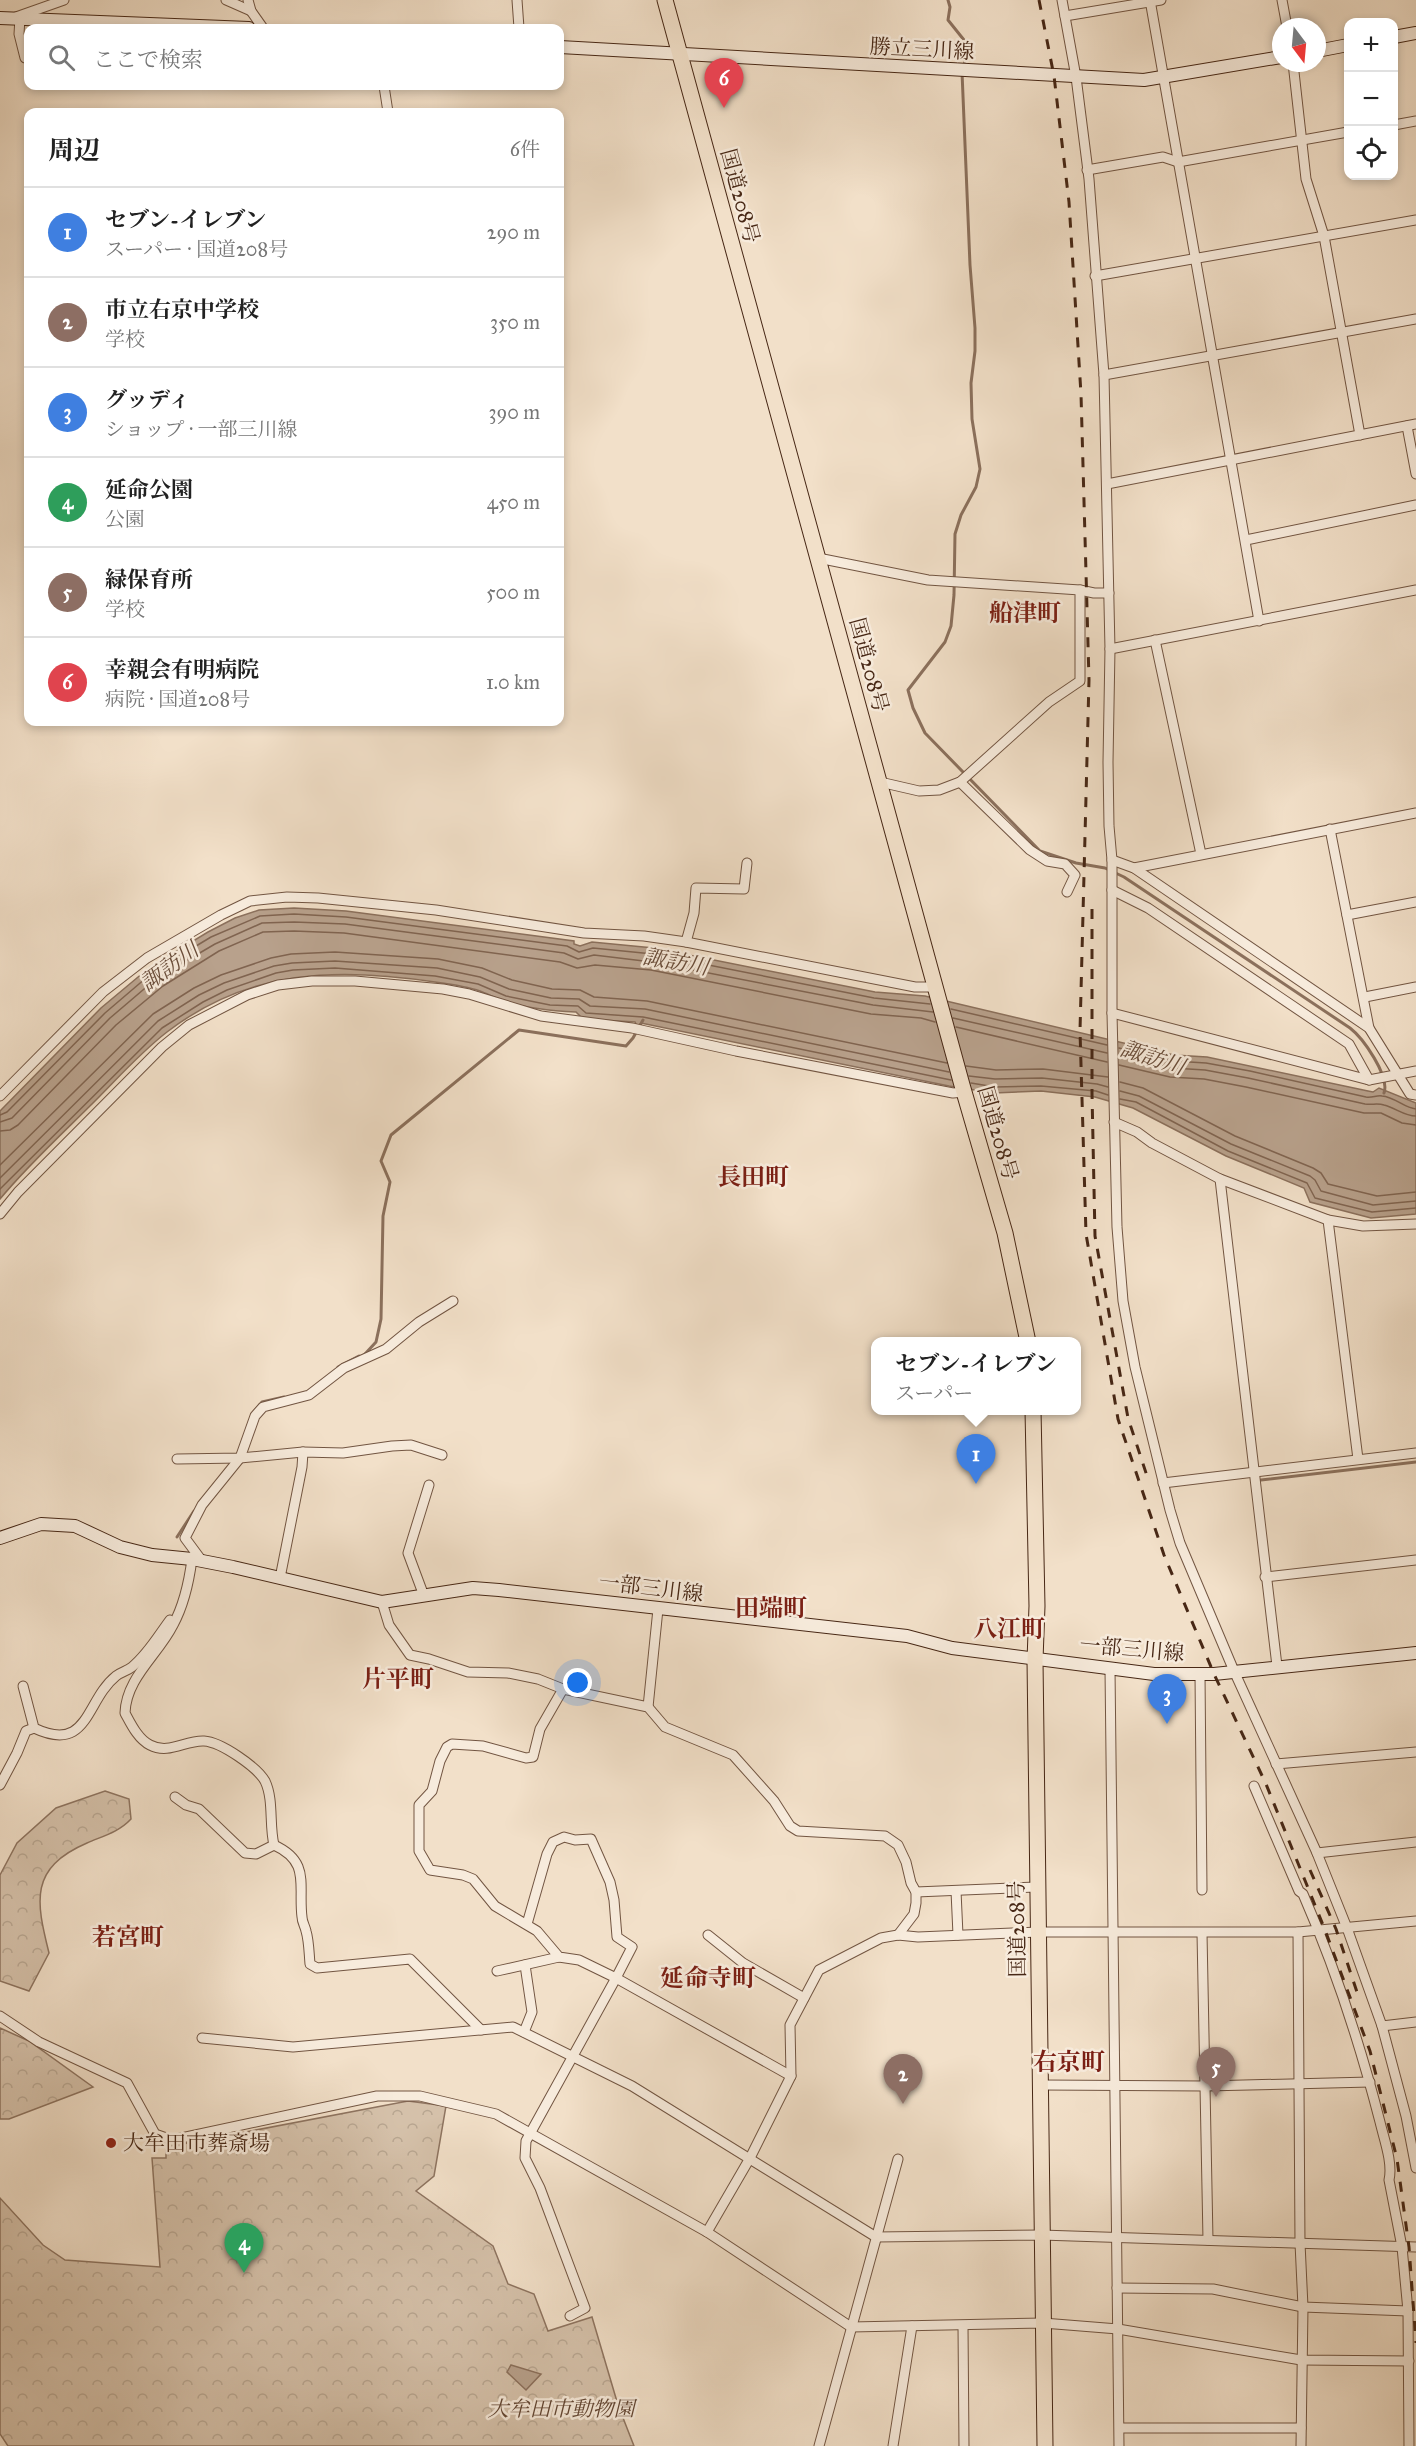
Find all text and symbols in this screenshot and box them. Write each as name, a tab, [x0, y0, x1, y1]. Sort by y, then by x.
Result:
north arrow	[1272, 18, 1326, 72]
map controls	[1344, 18, 1398, 180]
button: +	[1344, 18, 1398, 72]
search box	[24, 24, 564, 90]
street label: 勝立三川線	[869, 33, 975, 65]
icon: search	[45, 41, 78, 74]
text: ここで検索	[93, 46, 203, 73]
pin: 6	[704, 58, 744, 108]
button: −	[1344, 72, 1398, 126]
button: locate	[1344, 126, 1398, 180]
text: 周辺	[48, 134, 100, 166]
text: 6件	[510, 137, 540, 161]
street label: 国道208号	[715, 146, 765, 246]
text: セブン-イレブン	[105, 206, 266, 233]
text: 1	[64, 220, 71, 244]
text: 290 m	[487, 220, 540, 244]
text: スーパー · 国道208号	[105, 237, 288, 261]
text: 市立右京中学校	[105, 296, 259, 323]
text: 2	[63, 310, 72, 334]
text: 350 m	[490, 310, 540, 334]
text: 学校	[105, 327, 145, 351]
text: グッディ	[105, 386, 190, 413]
text: 3	[64, 400, 72, 424]
text: 390 m	[489, 400, 540, 424]
text: ショップ · 一部三川線	[105, 417, 298, 441]
text: 延命公園	[105, 476, 193, 503]
text: 4	[62, 490, 73, 514]
text: 450 m	[487, 490, 540, 514]
text: 公園	[105, 507, 145, 531]
text: 緑保育所	[105, 566, 193, 593]
text: 5	[63, 580, 72, 604]
text: 500 m	[486, 580, 540, 604]
text: 学校	[105, 597, 145, 621]
district label: 船津町	[989, 598, 1061, 628]
street label: 国道208号	[844, 615, 894, 715]
text: 幸親会有明病院	[105, 656, 259, 683]
text: 6	[62, 670, 73, 694]
text: 1.0 km	[486, 670, 540, 694]
text: 病院 · 国道208号	[105, 687, 250, 711]
water label: 諏訪川	[135, 935, 206, 997]
water label: 諏訪川	[641, 942, 713, 981]
water label: 諏訪川	[1117, 1034, 1190, 1081]
street label: 国道208号	[972, 1083, 1024, 1183]
district label: 長田町	[717, 1162, 789, 1192]
popup	[871, 1337, 1081, 1415]
text: セブン-イレブン	[895, 1350, 1057, 1377]
text: スーパー	[895, 1381, 973, 1405]
pin: 1	[956, 1434, 996, 1484]
street label: 一部三川線	[597, 1569, 705, 1607]
district label: 田端町	[735, 1593, 807, 1623]
district label: 八江町	[973, 1614, 1045, 1644]
street label: 一部三川線	[1079, 1631, 1185, 1667]
district label: 片平町	[362, 1664, 434, 1694]
your location	[563, 1668, 592, 1697]
pin: 3	[1148, 1674, 1186, 1724]
street label: 国道208号	[1003, 1880, 1031, 1978]
district label: 若宮町	[92, 1922, 164, 1952]
district label: 延命寺町	[660, 1963, 756, 1993]
district label: 右京町	[1033, 2047, 1105, 2077]
pin: 5	[1196, 2048, 1236, 2097]
pin: 2	[884, 2054, 922, 2104]
place label: 大牟田市葬斎場	[123, 2130, 270, 2156]
marker: 大牟田市葬斎場	[104, 2136, 118, 2150]
pin: 4	[224, 2224, 264, 2273]
park label: 大牟田市動物園	[488, 2396, 637, 2422]

